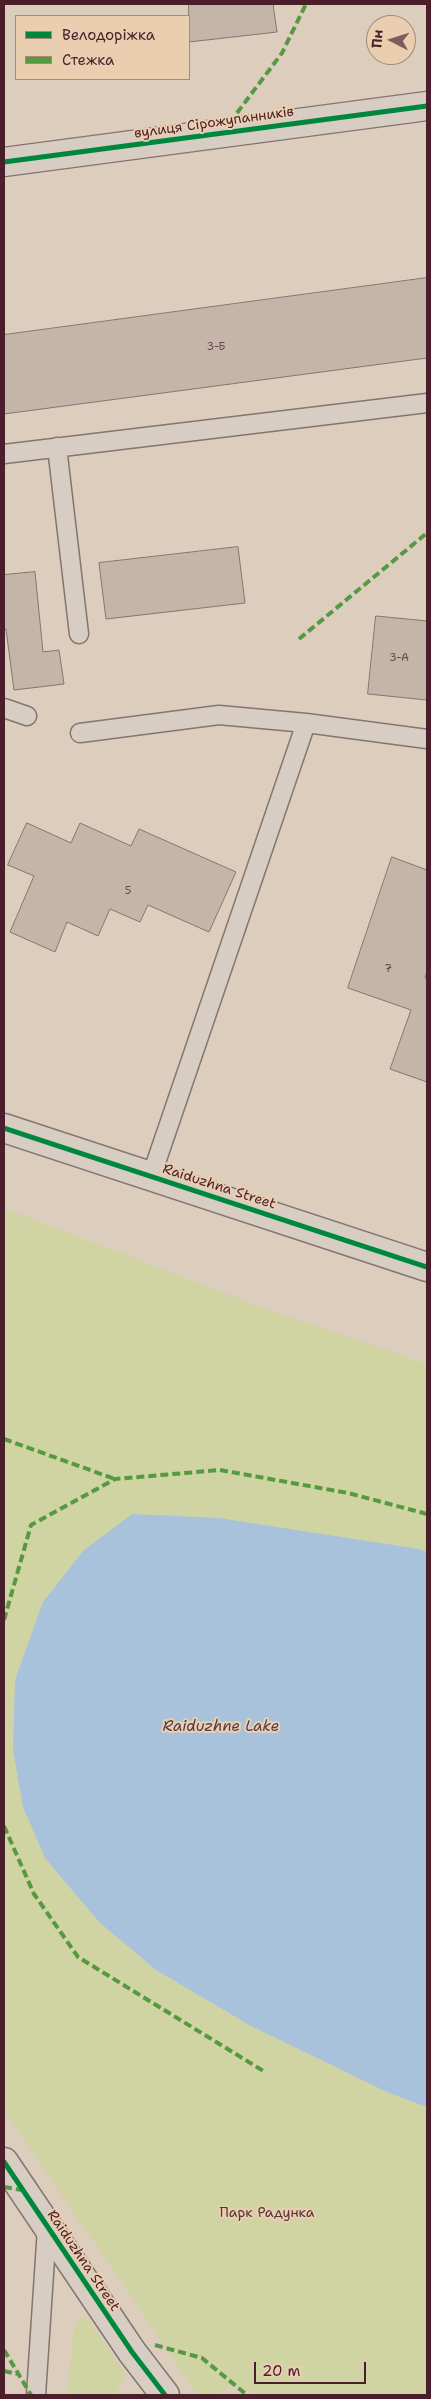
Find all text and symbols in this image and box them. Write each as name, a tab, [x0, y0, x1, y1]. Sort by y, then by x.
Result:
legend	[15, 15, 190, 80]
north arrow	[366, 15, 416, 65]
text: Велодоріжка	[62, 25, 155, 45]
text: Пн	[367, 29, 387, 49]
text: Стежка	[62, 50, 114, 70]
street label: вулиця Сірожупанників	[133, 103, 295, 143]
house number: 3-Б	[206, 340, 226, 354]
house number: 3-А	[389, 651, 409, 665]
house number: 5	[125, 884, 131, 898]
house number: 7	[384, 962, 392, 976]
street label: Raiduzhna Street	[160, 1161, 278, 1213]
water label: Raiduzhne Lake	[163, 1718, 279, 1736]
park label: Парк Радунка	[219, 2205, 315, 2221]
street label: Raiduzhna Street	[43, 2207, 123, 2315]
scale bar	[256, 2352, 368, 2384]
text: 20 m	[262, 2361, 301, 2381]

